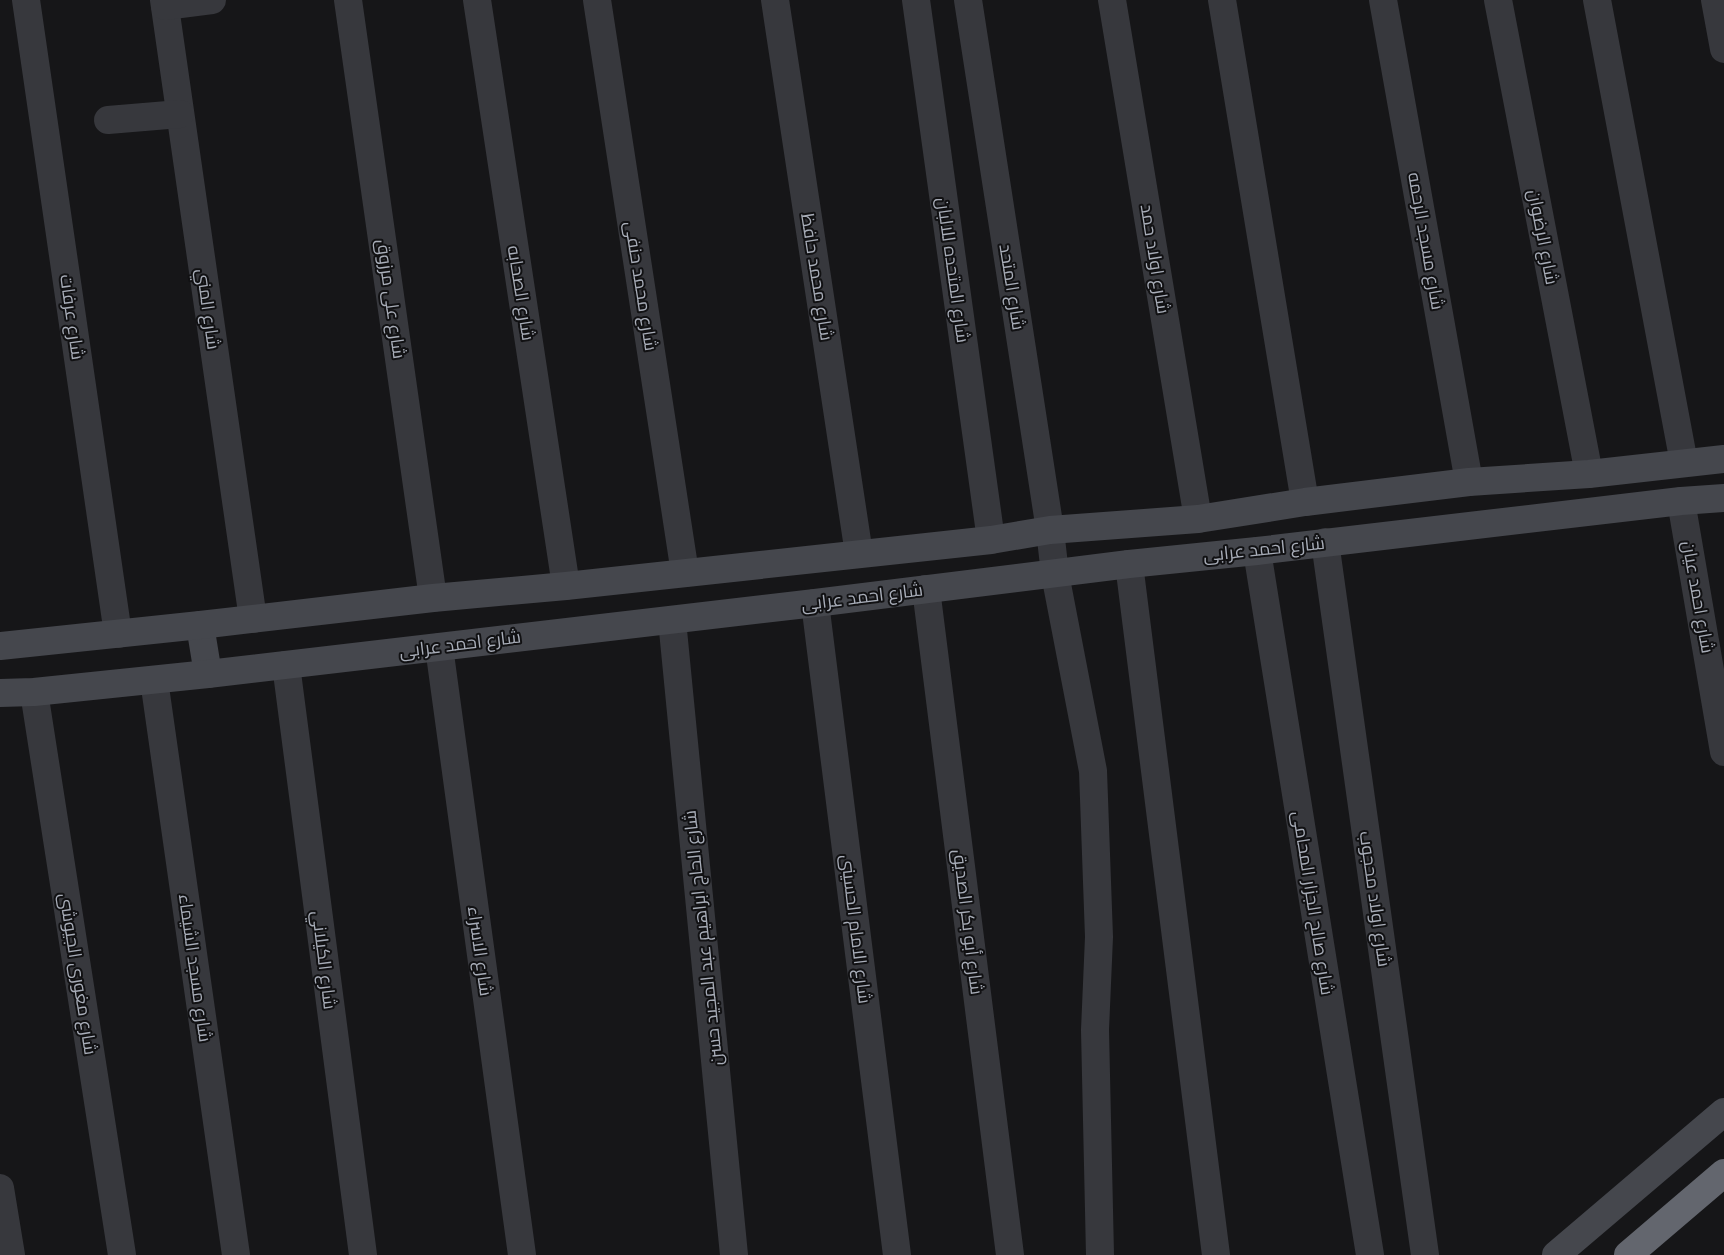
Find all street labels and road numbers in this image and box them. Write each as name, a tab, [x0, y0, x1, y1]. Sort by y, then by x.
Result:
street label: شارع مسجد الرحمه	[1402, 170, 1449, 312]
street label: شارع الرضوان	[1522, 187, 1563, 287]
street label: شارع المتحده للالبان	[931, 196, 974, 344]
street label: شارع اولاد حمد	[1134, 203, 1175, 316]
street label: شارع محمد حافظ	[795, 212, 838, 342]
street label: شارع محمد حنفى	[619, 220, 662, 353]
street label: شارع على مرزوق	[371, 238, 410, 360]
street label: شارع المتحد	[993, 242, 1030, 332]
street label: شارع الصحابه	[502, 244, 539, 342]
street label: شارع المني	[188, 267, 225, 351]
street label: شارع عرفات	[54, 273, 89, 361]
street label: شارع احمد عرابى	[1202, 532, 1326, 567]
street label: شارع احمد عيان	[1676, 539, 1719, 655]
street label: شارع احمد عرابى	[800, 579, 924, 616]
street label: شارع احمد عرابى	[398, 626, 522, 663]
street label: شارع الحاج ابراهيم عبد المجيد حسن	[679, 809, 728, 1067]
street label: شارع صالح الجزار المحامى	[1287, 809, 1338, 997]
street label: شارع اولاد محجوب	[1354, 830, 1395, 968]
street label: شارع أبو بكر الصديق	[947, 848, 988, 996]
street label: شارع الامام الحسينى	[835, 853, 876, 1005]
street label: شارع مغورى الجيوشى	[53, 891, 102, 1057]
street label: شارع مسجد الشيماء	[173, 893, 216, 1044]
street label: شارع الاسراء	[462, 905, 497, 997]
street label: شارع الكيلاني	[304, 909, 341, 1011]

